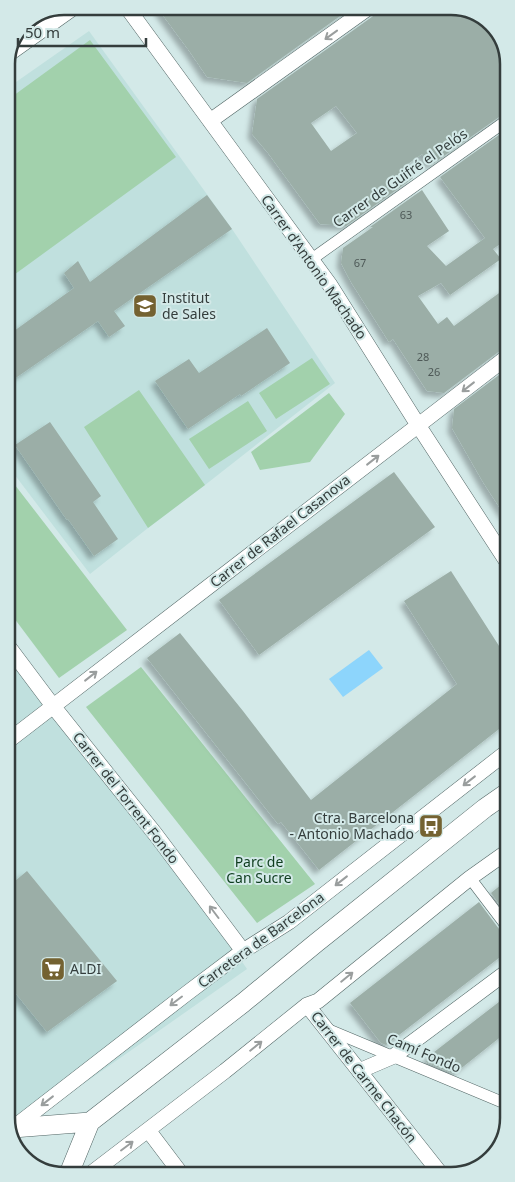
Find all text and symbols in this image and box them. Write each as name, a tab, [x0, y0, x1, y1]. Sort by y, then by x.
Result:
scale bar	[18, 15, 145, 47]
text: 50 m	[25, 22, 60, 42]
one-way arrow	[324, 30, 338, 40]
street label: Carrer de Guifré el Pelós	[329, 124, 471, 231]
street label: Carrer d'Antonio Machado	[257, 191, 372, 343]
house number: 63	[400, 207, 412, 222]
house number: 67	[354, 255, 366, 270]
place label: Institut de Sales	[162, 288, 216, 323]
school or university icon: Institut de Sales	[132, 293, 158, 319]
house number: 28	[417, 349, 429, 364]
house number: 26	[428, 364, 440, 379]
one-way arrow	[462, 381, 475, 392]
one-way arrow	[366, 454, 379, 465]
street label: Carrer de Rafael Casanova	[206, 470, 354, 591]
one-way arrow	[84, 671, 97, 682]
street label: Carrer del Torrent Fondo	[69, 728, 184, 868]
one-way arrow	[462, 776, 476, 786]
place label: Ctra. Barcelona - Antonio Machado	[289, 808, 414, 843]
bus stop icon: Ctra. Barcelona - Antonio Machado	[418, 813, 444, 839]
park label: Parc de Can Sucre	[226, 852, 292, 887]
one-way arrow	[335, 876, 348, 887]
street label: Carretera de Barcelona	[194, 887, 328, 992]
one-way arrow	[209, 905, 219, 919]
supermarket icon: ALDI	[40, 956, 66, 982]
place label: ALDI	[70, 959, 102, 978]
one-way arrow	[340, 972, 353, 983]
one-way arrow	[170, 996, 183, 1007]
street label: Carrer de Carme Chacón	[307, 1007, 422, 1146]
street label: Camí Fondo	[384, 1028, 464, 1077]
one-way arrow	[249, 1041, 262, 1052]
one-way arrow	[41, 1096, 54, 1107]
one-way arrow	[120, 1140, 133, 1151]

